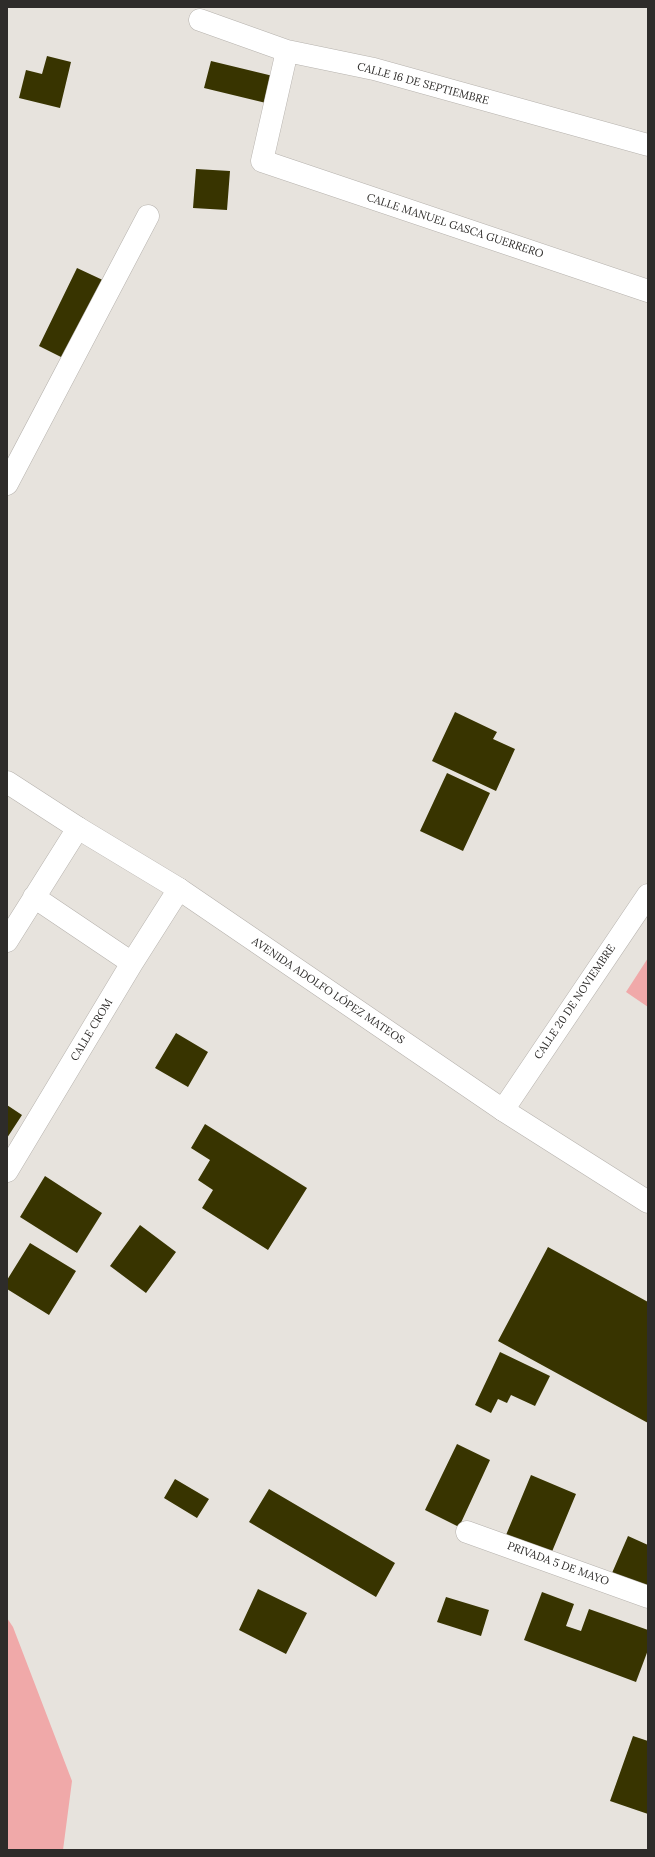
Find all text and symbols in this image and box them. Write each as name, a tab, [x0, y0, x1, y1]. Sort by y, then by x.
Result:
street label: CALLE 16 DE SEPTIEMBRE	[356, 60, 490, 108]
street label: CALLE MANUEL GASCA GUERRERO	[365, 191, 545, 261]
street label: AVENIDA ADOLFO LÓPEZ MATEOS	[249, 935, 407, 1047]
street label: CALLE 20 DE NOVIEMBRE	[532, 942, 618, 1062]
street label: CALLE CROM	[68, 996, 116, 1064]
street label: PRIVADA 5 DE MAYO	[505, 1539, 611, 1589]

